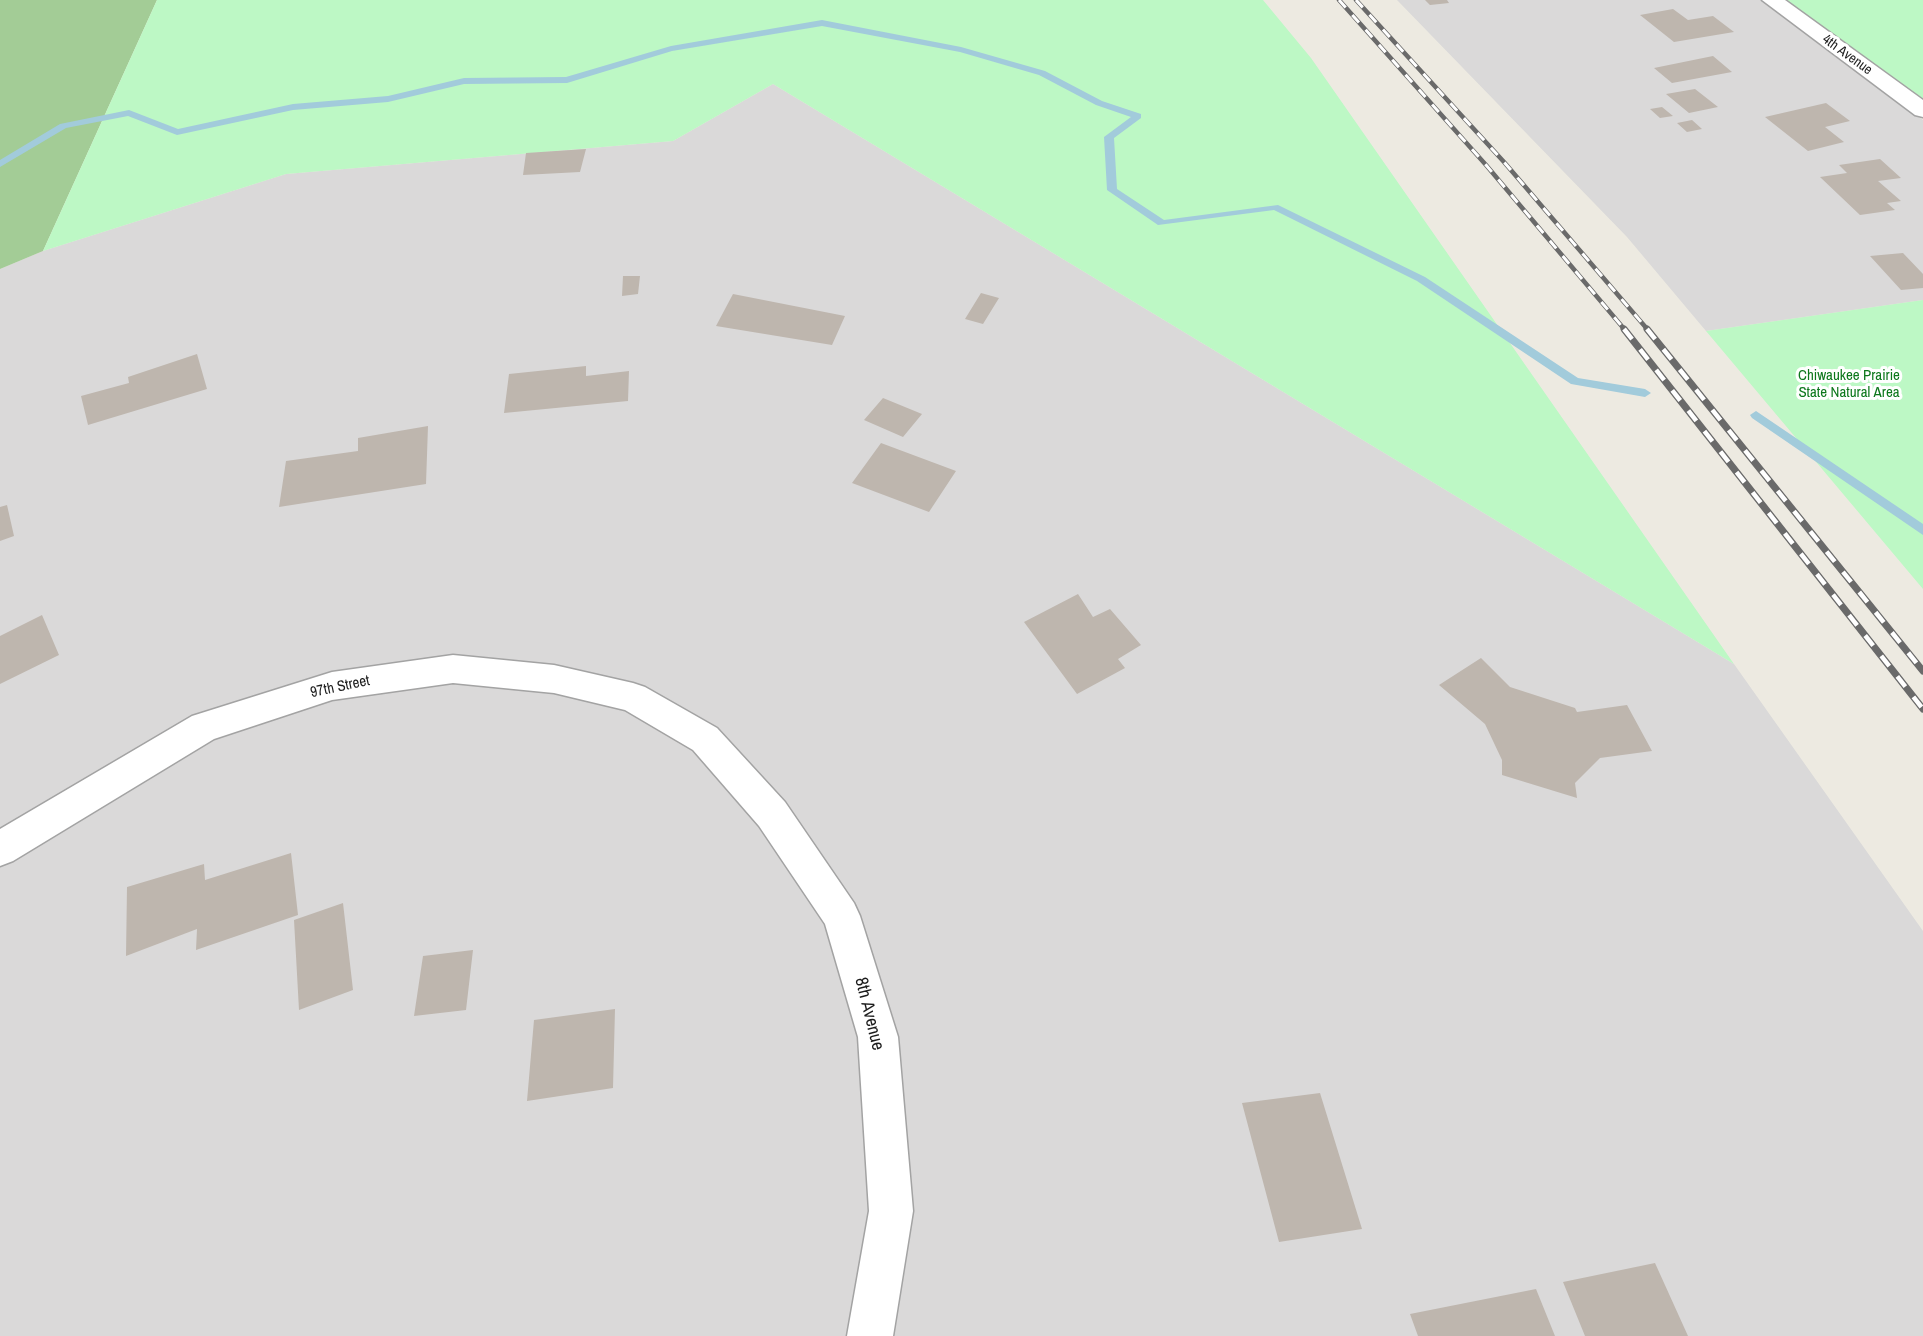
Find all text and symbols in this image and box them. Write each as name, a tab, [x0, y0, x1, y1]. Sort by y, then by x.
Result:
street label: 4th Avenue	[1819, 31, 1875, 79]
park label: Chiwaukee Prairie State Natural Area	[1798, 367, 1900, 402]
street label: 97th Street	[309, 672, 371, 702]
street label: 8th Avenue	[850, 975, 888, 1053]

